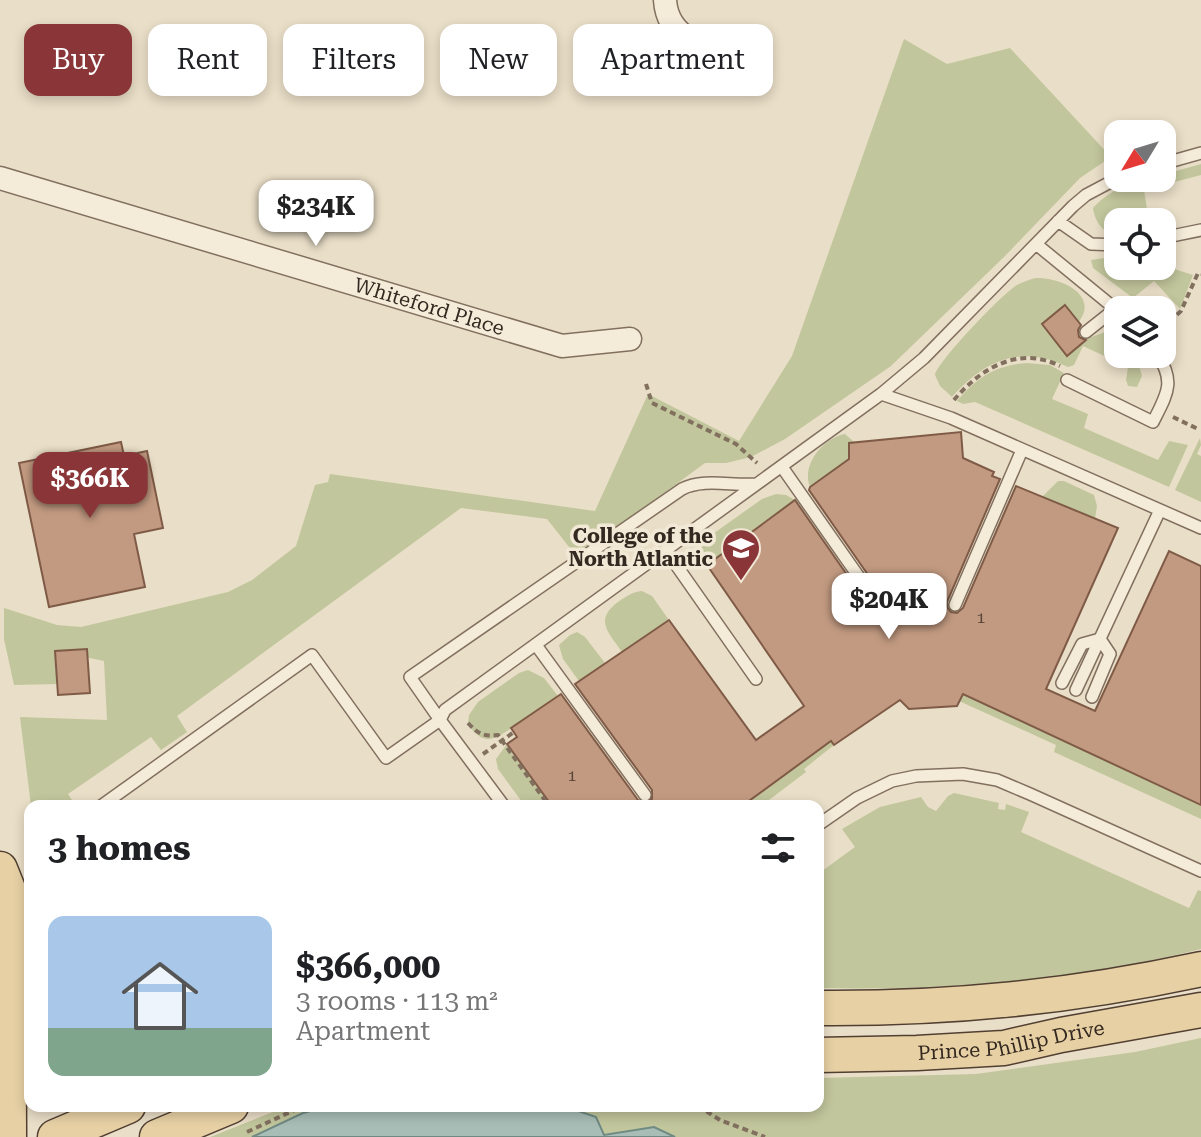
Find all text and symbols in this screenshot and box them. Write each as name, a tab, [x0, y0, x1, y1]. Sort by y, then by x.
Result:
chip: Buy	[24, 24, 132, 96]
chip: Rent	[148, 24, 267, 96]
chip: Filters	[283, 24, 424, 96]
chip: New	[440, 24, 557, 96]
chip: Apartment	[573, 24, 773, 96]
north arrow	[1104, 120, 1176, 192]
map controls	[1104, 120, 1176, 368]
pin: $234K	[260, 180, 372, 248]
text: $234K	[277, 191, 355, 221]
button: locate	[1104, 208, 1176, 280]
street label: Whiteford Place	[351, 273, 507, 340]
button: layers	[1104, 296, 1176, 368]
pin: $366K	[34, 452, 146, 520]
text: $366K	[51, 463, 129, 493]
place label: College of the North Atlantic	[569, 524, 713, 571]
school or university icon: College of the North Atlantic	[720, 527, 762, 582]
pin: $204K	[833, 573, 945, 641]
text: $204K	[850, 584, 928, 614]
house number: 1	[977, 608, 986, 627]
house number: 1	[568, 766, 577, 785]
icon: filters	[756, 826, 800, 870]
text: 3 homes	[48, 828, 191, 868]
text: $366,000	[296, 946, 440, 986]
icon: home	[112, 948, 208, 1044]
text: 3 rooms · 113 m²	[296, 986, 498, 1016]
street label: Prince Phillip Drive	[917, 1015, 1106, 1065]
text: Apartment	[296, 1016, 430, 1046]

